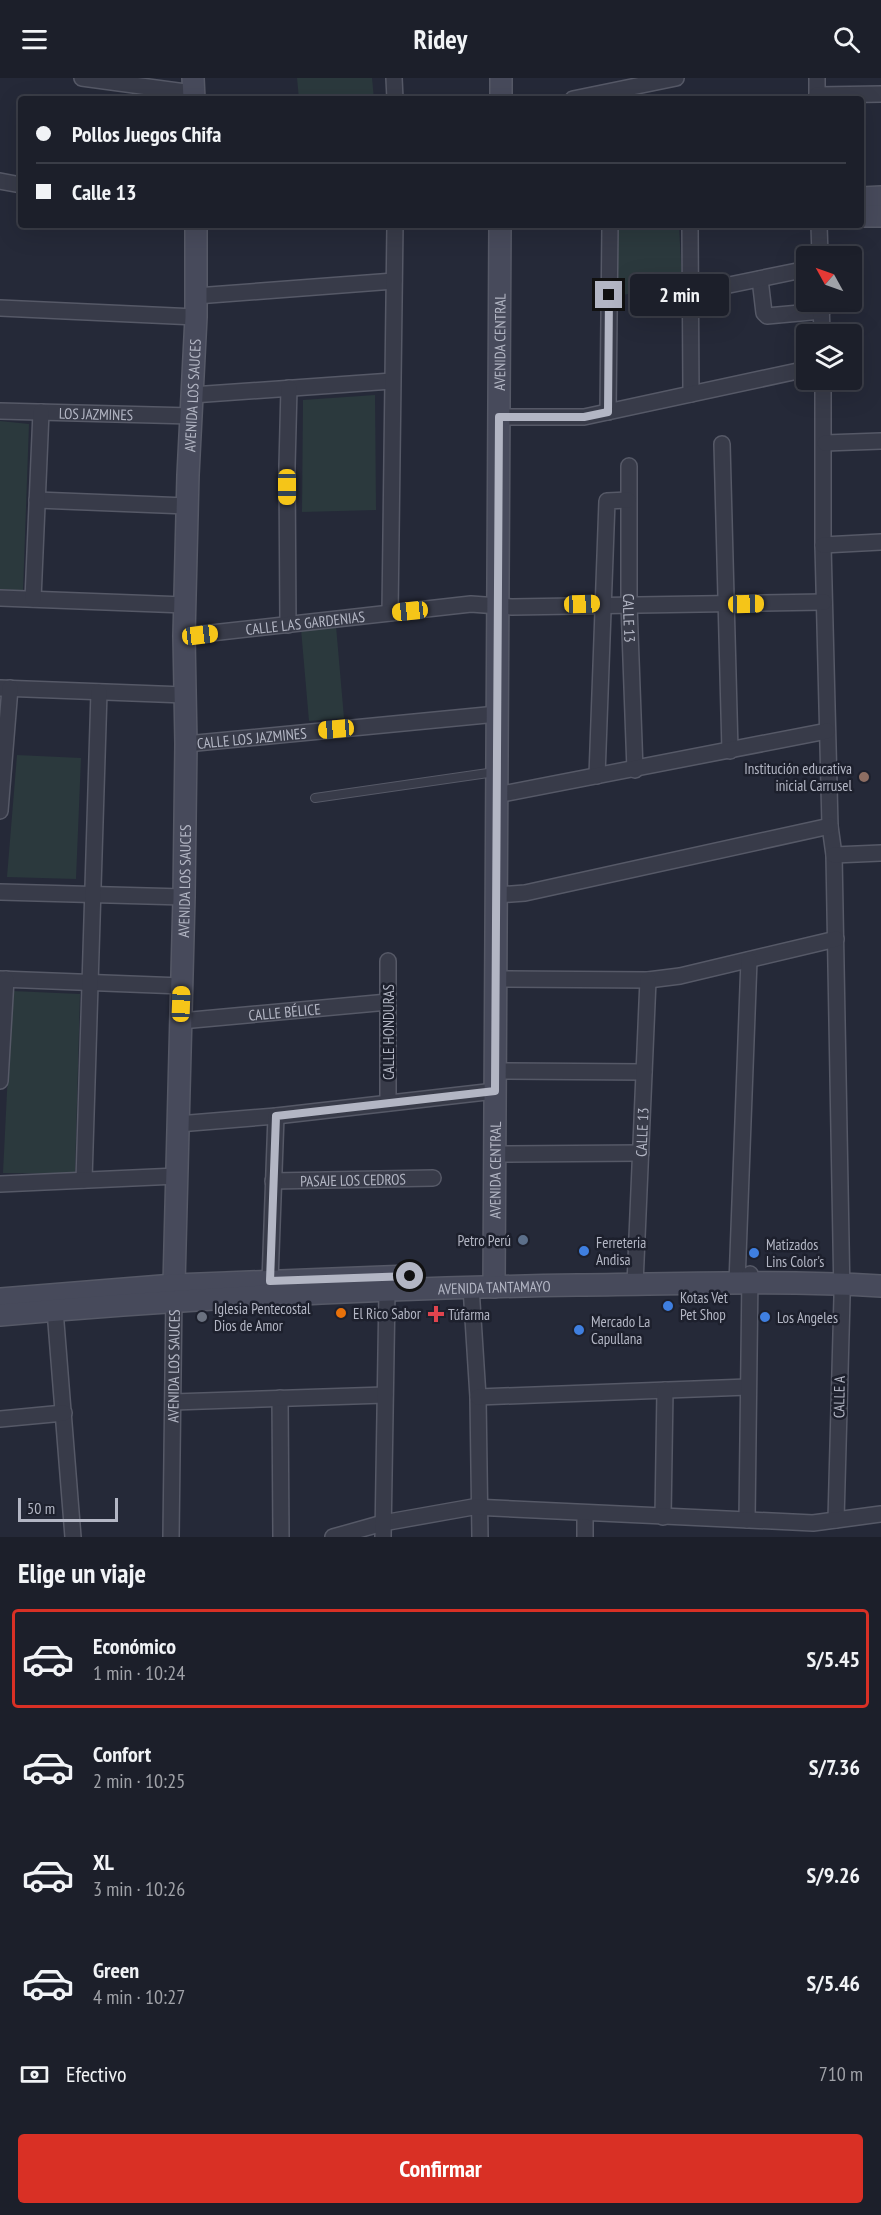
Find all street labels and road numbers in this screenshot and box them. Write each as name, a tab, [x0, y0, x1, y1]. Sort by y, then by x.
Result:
street label: AVENIDA CENTRAL	[490, 293, 509, 391]
street label: AVENIDA LOS SAUCES	[180, 338, 204, 452]
street label: LOS JAZMINES	[59, 403, 133, 424]
street label: CALLE 13	[620, 593, 640, 643]
street label: CALLE LAS GARDENIAS	[245, 606, 366, 639]
street label: CALLE LOS JAZMINES	[196, 723, 307, 752]
street label: AVENIDA LOS SAUCES	[173, 824, 194, 938]
street label: CALLE HONDURAS	[379, 984, 398, 1080]
street label: CALLE BÉLICE	[248, 999, 321, 1024]
street label: CALLE 13	[631, 1107, 652, 1157]
street label: AVENIDA CENTRAL	[485, 1121, 504, 1219]
street label: PASAJE LOS CEDROS	[300, 1169, 406, 1190]
street label: AVENIDA TANTAMAYO	[437, 1276, 551, 1298]
street label: AVENIDA LOS SAUCES	[163, 1309, 183, 1423]
street label: CALLE A	[829, 1375, 849, 1418]

